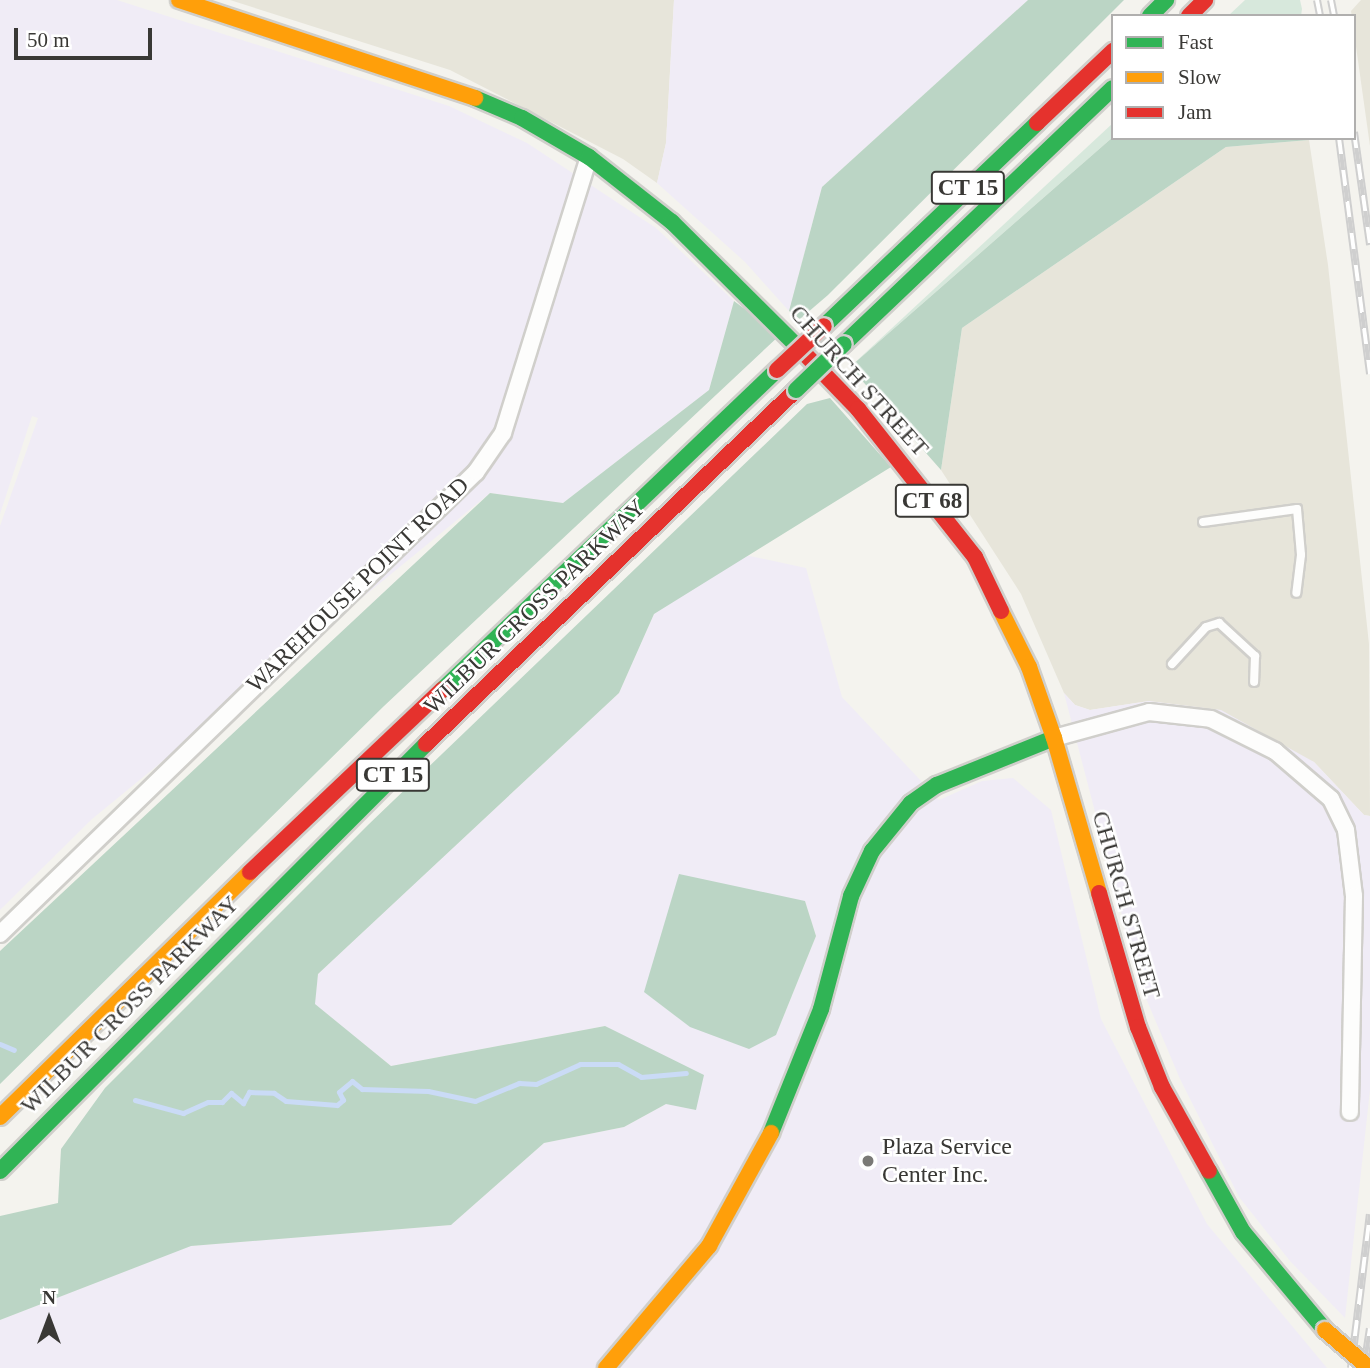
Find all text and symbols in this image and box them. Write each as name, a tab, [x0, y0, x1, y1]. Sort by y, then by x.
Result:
scale bar	[18, 14, 156, 58]
legend	[1111, 14, 1356, 140]
text: 50 m	[27, 28, 70, 52]
text: Fast	[1178, 30, 1213, 54]
text: Slow	[1178, 65, 1221, 89]
text: Jam	[1178, 100, 1212, 124]
road number: CT 15	[930, 168, 1006, 208]
street label: CHURCH STREET	[783, 299, 935, 463]
street label: WAREHOUSE POINT ROAD	[241, 471, 475, 699]
road number: CT 68	[894, 481, 970, 520]
street label: WILBUR CROSS PARKWAY	[418, 493, 652, 721]
road number: CT 15	[354, 755, 432, 794]
street label: CHURCH STREET	[1085, 808, 1167, 1002]
street label: WILBUR CROSS PARKWAY	[15, 890, 245, 1120]
place label: Plaza Service Center Inc.	[882, 1133, 1012, 1189]
marker: Plaza Service Center Inc.	[860, 1153, 876, 1169]
north arrow	[14, 1284, 84, 1354]
text: N	[42, 1287, 56, 1308]

